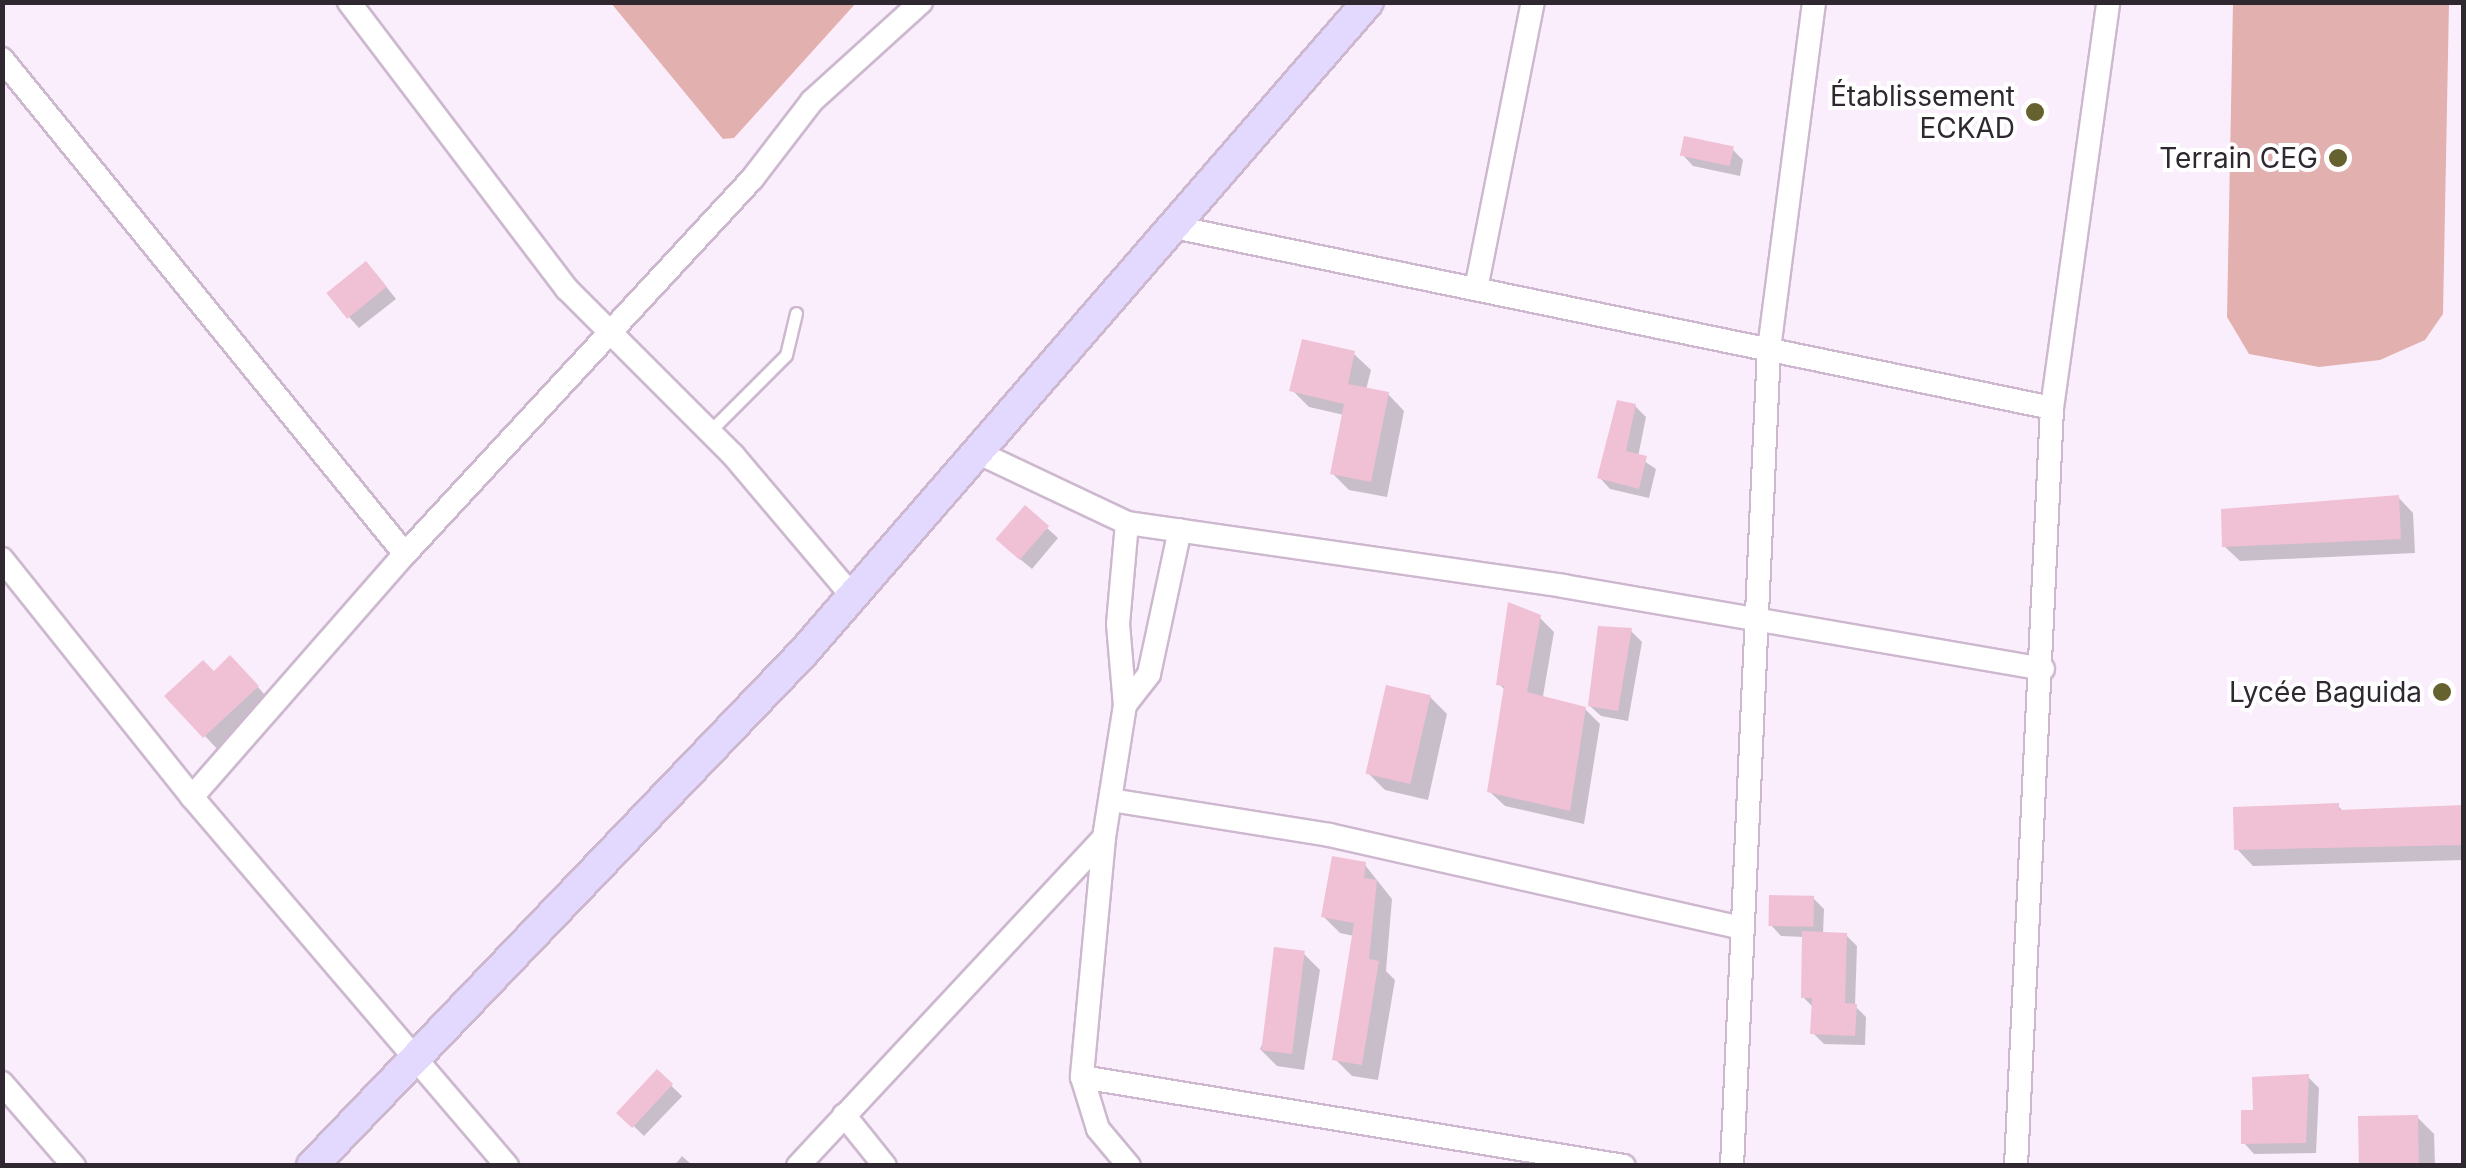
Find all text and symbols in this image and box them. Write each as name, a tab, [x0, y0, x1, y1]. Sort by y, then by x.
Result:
place label: Établissement ECKAD	[1830, 79, 2015, 145]
marker: Établissement ECKAD	[2024, 101, 2046, 123]
place label: Terrain CEG	[2159, 141, 2318, 175]
marker: Terrain CEG	[2327, 147, 2349, 169]
place label: Lycée Baguida	[2229, 675, 2422, 709]
marker: Lycée Baguida	[2431, 681, 2453, 703]

